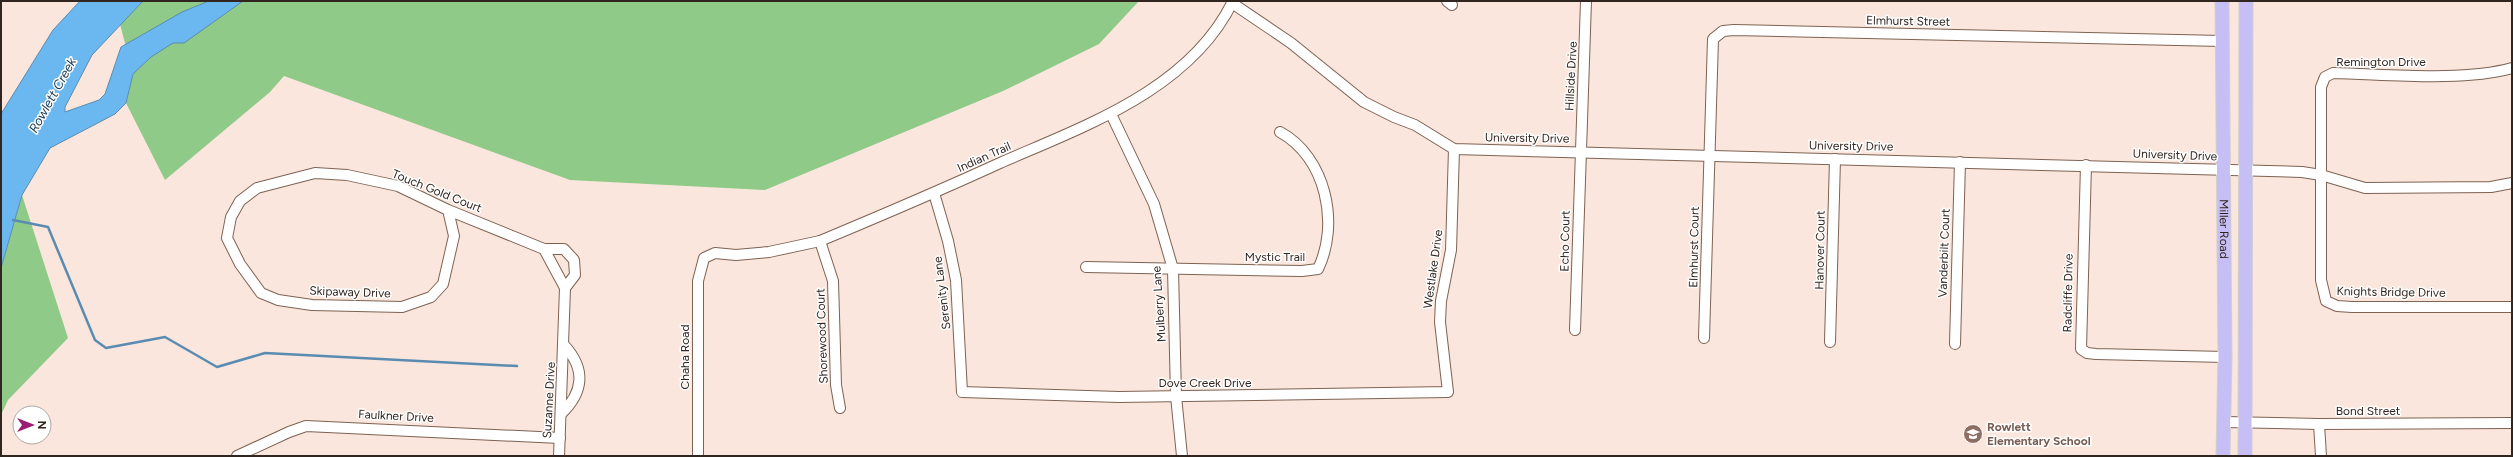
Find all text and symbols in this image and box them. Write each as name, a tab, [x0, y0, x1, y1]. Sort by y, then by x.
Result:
street label: Elmhurst Street	[1866, 13, 1951, 29]
street label: Hillside Drive	[1562, 40, 1580, 111]
water label: Rowlett Creek	[26, 55, 80, 135]
street label: Remington Drive	[2336, 55, 2426, 69]
street label: University Drive	[1485, 130, 1570, 146]
street label: University Drive	[1809, 138, 1894, 154]
street label: Indian Trail	[955, 139, 1013, 175]
street label: University Drive	[2132, 147, 2218, 163]
street label: Touch Gold Court	[390, 167, 484, 216]
street label: Miller Road	[2217, 199, 2231, 259]
street label: Elmhurst Court	[1686, 206, 1702, 288]
street label: Vanderbilt Court	[1935, 208, 1953, 298]
street label: Echo Court	[1557, 210, 1573, 272]
street label: Hanover Court	[1812, 210, 1828, 290]
street label: Westlake Drive	[1421, 228, 1446, 309]
street label: Mystic Trail	[1245, 250, 1305, 264]
street label: Radcliffe Drive	[2060, 253, 2076, 332]
street label: Serenity Lane	[931, 255, 953, 330]
street label: Mulberry Lane	[1149, 265, 1169, 342]
street label: Skipaway Drive	[309, 284, 391, 300]
street label: Knights Bridge Drive	[2336, 284, 2446, 300]
street label: Shorewood Court	[813, 288, 831, 384]
street label: Chaha Road	[678, 325, 692, 389]
street label: Suzanne Drive	[540, 361, 558, 439]
street label: Dove Creek Drive	[1158, 376, 1252, 390]
street label: Bond Street	[2336, 404, 2401, 418]
north arrow	[12, 405, 52, 445]
street label: Faulkner Drive	[358, 407, 435, 425]
place label: Rowlett Elementary School	[1987, 420, 2091, 448]
text: N	[35, 421, 48, 429]
school or university icon: Rowlett Elementary School	[1962, 423, 1984, 445]

